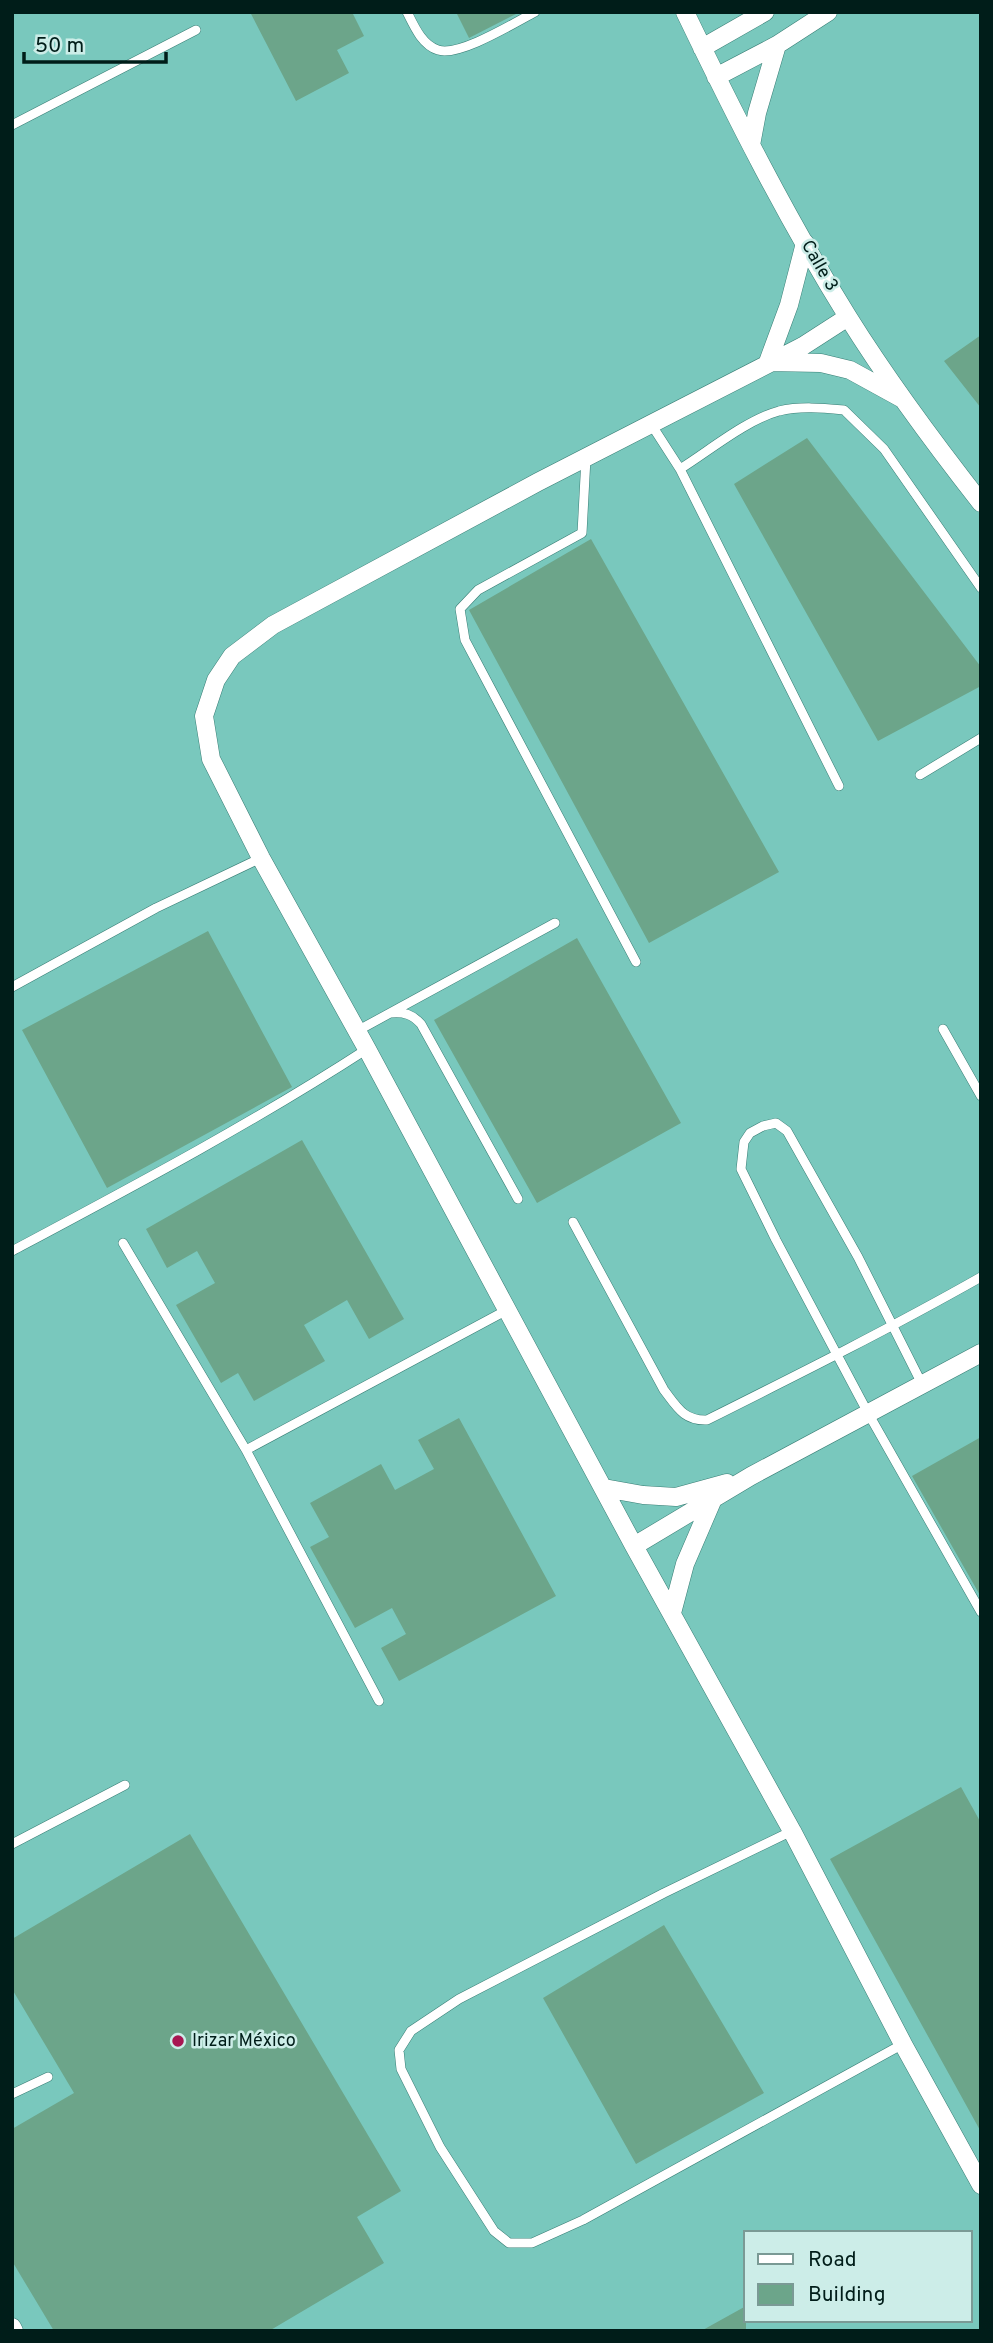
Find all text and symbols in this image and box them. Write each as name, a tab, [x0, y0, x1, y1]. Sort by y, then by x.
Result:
scale bar	[24, 21, 166, 65]
text: 50 m	[35, 33, 84, 60]
street label: Calle 3	[795, 236, 843, 296]
place label: Irizar México	[192, 2030, 296, 2053]
marker: Irizar México	[170, 2033, 186, 2049]
legend	[744, 2231, 972, 2322]
text: Road	[808, 2247, 857, 2274]
text: Building	[808, 2282, 886, 2309]

